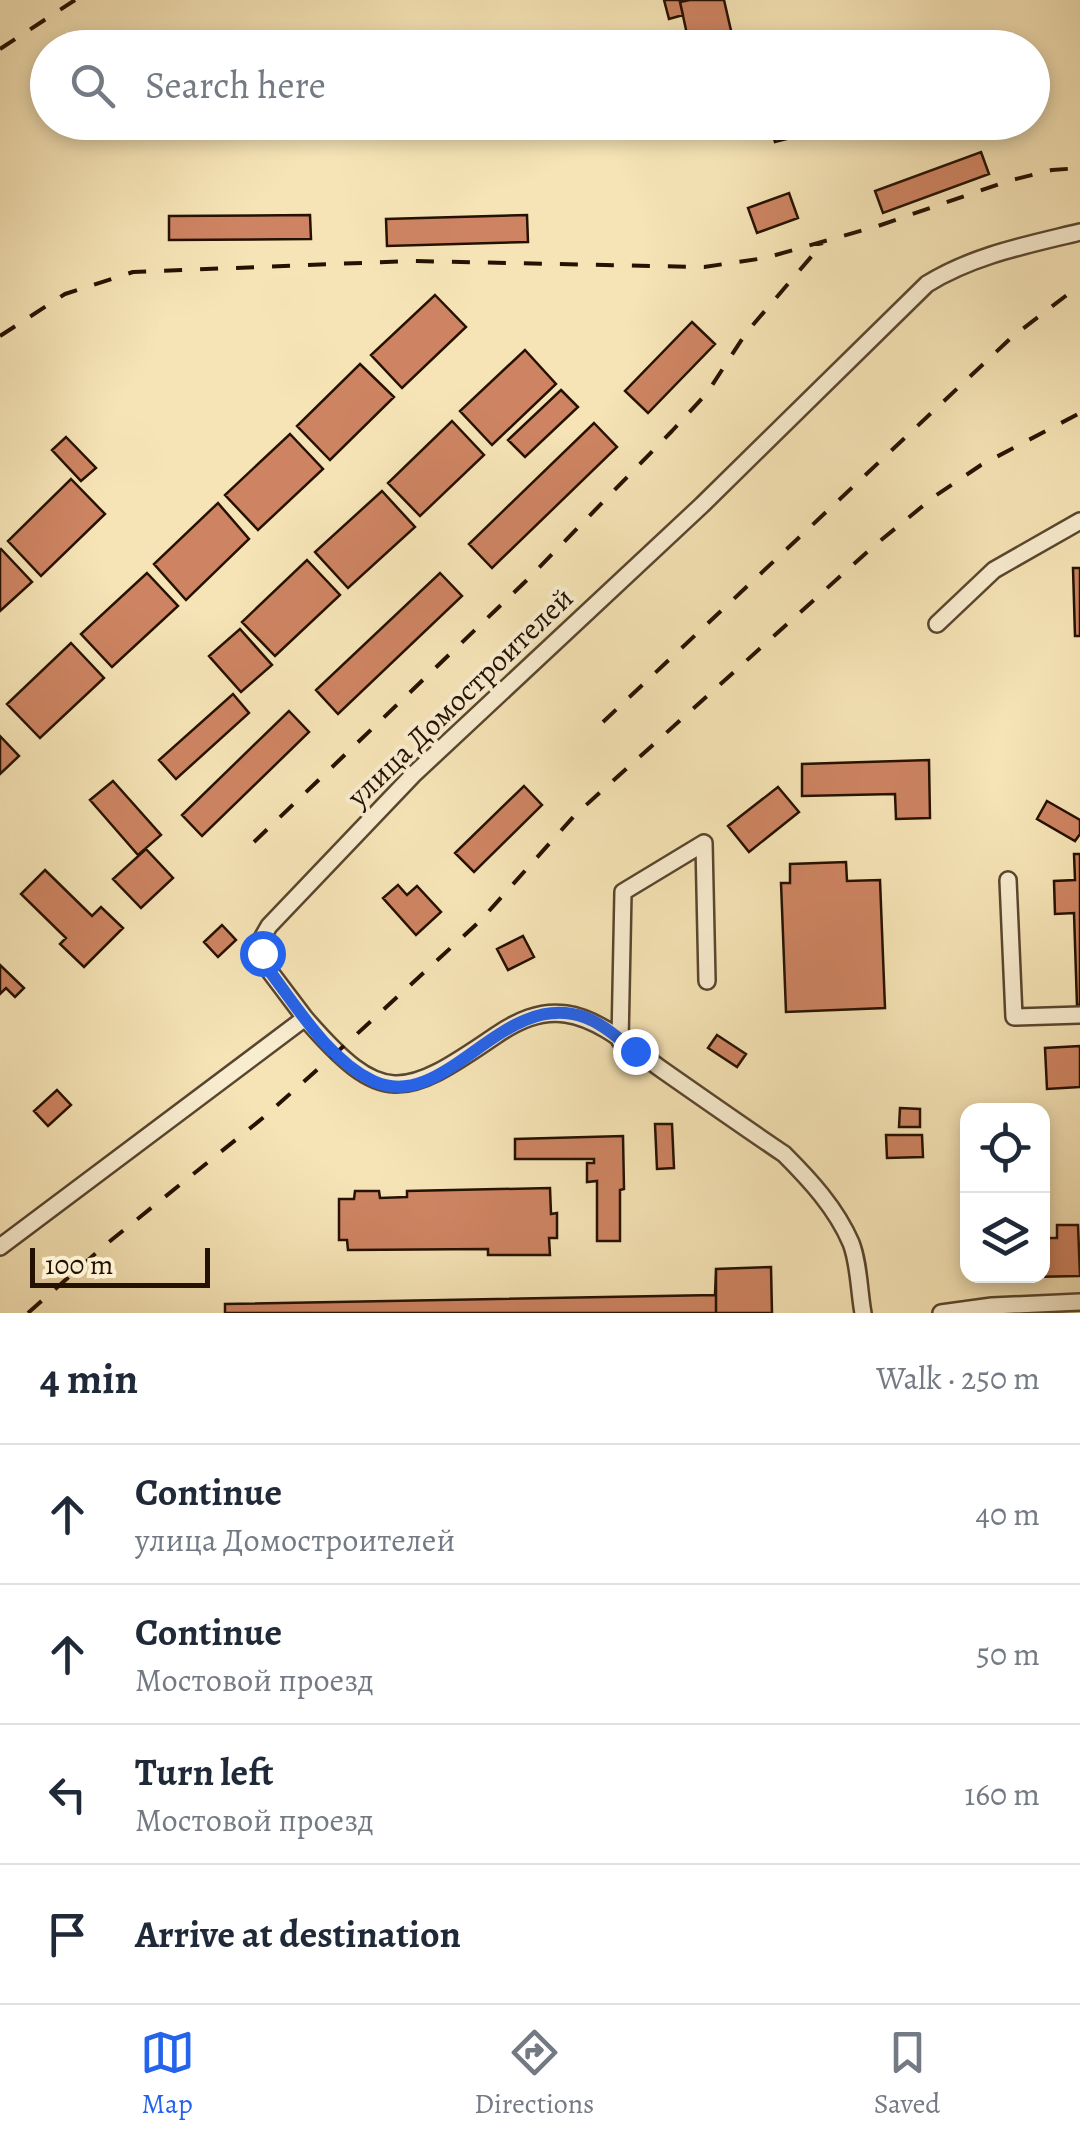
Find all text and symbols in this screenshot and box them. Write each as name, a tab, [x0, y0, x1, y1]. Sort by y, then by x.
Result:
search box	[30, 30, 1050, 140]
icon: search	[65, 58, 120, 113]
text: Search here	[145, 59, 326, 111]
street label: улица Домостроителей	[337, 578, 582, 816]
route start	[240, 931, 286, 977]
route end	[613, 1029, 659, 1075]
map controls	[960, 1103, 1050, 1283]
button: locate	[960, 1103, 1050, 1193]
button: layers	[960, 1193, 1050, 1283]
scale bar	[30, 1243, 210, 1288]
text: 100 m	[45, 1246, 113, 1284]
text: 4 min	[40, 1350, 138, 1407]
text: Walk · 250 m	[876, 1356, 1040, 1400]
text: Continue	[135, 1466, 282, 1518]
icon: ahead	[40, 1487, 95, 1542]
text: 40 m	[975, 1492, 1040, 1536]
text: улица Домостроителей	[135, 1518, 455, 1562]
text: Continue	[135, 1606, 282, 1658]
icon: ahead	[40, 1627, 95, 1682]
text: 50 m	[976, 1632, 1040, 1676]
text: Мостовой проезд	[135, 1658, 374, 1702]
text: Turn left	[135, 1746, 274, 1798]
icon: left	[40, 1767, 95, 1822]
text: 160 m	[964, 1772, 1040, 1816]
text: Мостовой проезд	[135, 1798, 374, 1842]
icon: arrive	[40, 1907, 95, 1962]
text: Arrive at destination	[135, 1908, 461, 1960]
tab: Map	[140, 2025, 195, 2123]
tab: Directions	[474, 2025, 594, 2123]
tab: Saved	[874, 2025, 940, 2123]

